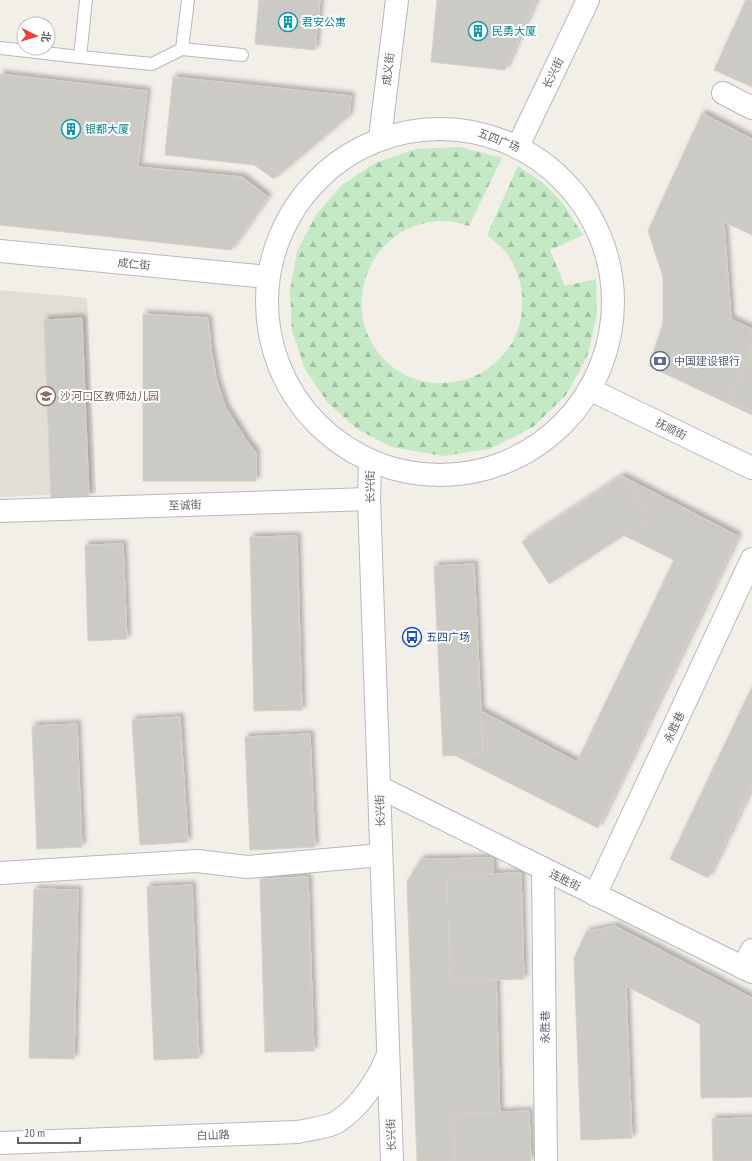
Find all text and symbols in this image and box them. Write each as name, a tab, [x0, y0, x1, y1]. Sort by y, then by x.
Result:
building icon: 君安公寓	[277, 11, 299, 33]
place label: 君安公寓	[302, 15, 346, 29]
north arrow	[16, 16, 56, 56]
building icon: 民勇大厦	[467, 20, 489, 42]
place label: 民勇大厦	[492, 24, 536, 38]
text: 北	[39, 31, 53, 43]
street label: 成义街	[379, 52, 397, 86]
street label: 长兴街	[539, 55, 567, 91]
building icon: 银都大厦	[60, 118, 82, 140]
place label: 银都大厦	[85, 122, 129, 136]
street label: 五四广场	[476, 126, 522, 154]
street label: 成仁街	[117, 255, 151, 273]
bank icon: 中国建设银行	[649, 350, 671, 372]
place label: 中国建设银行	[674, 354, 740, 368]
school or university icon: 沙河口区教师幼儿园	[35, 385, 57, 407]
place label: 沙河口区教师幼儿园	[60, 389, 159, 403]
street label: 抚顺街	[653, 415, 689, 443]
street label: 长兴街	[363, 471, 377, 504]
street label: 至诚街	[168, 497, 202, 513]
bus stop icon: 五四广场	[401, 626, 423, 648]
place label: 五四广场	[426, 630, 470, 644]
street label: 永胜巷	[661, 709, 687, 745]
street label: 长兴街	[372, 794, 388, 828]
street label: 连胜街	[547, 866, 583, 894]
street label: 永胜巷	[538, 1010, 552, 1044]
street label: 长兴街	[383, 1118, 399, 1152]
scale bar	[18, 1119, 80, 1145]
text: 20 m	[24, 1125, 45, 1140]
street label: 白山路	[196, 1127, 230, 1143]

